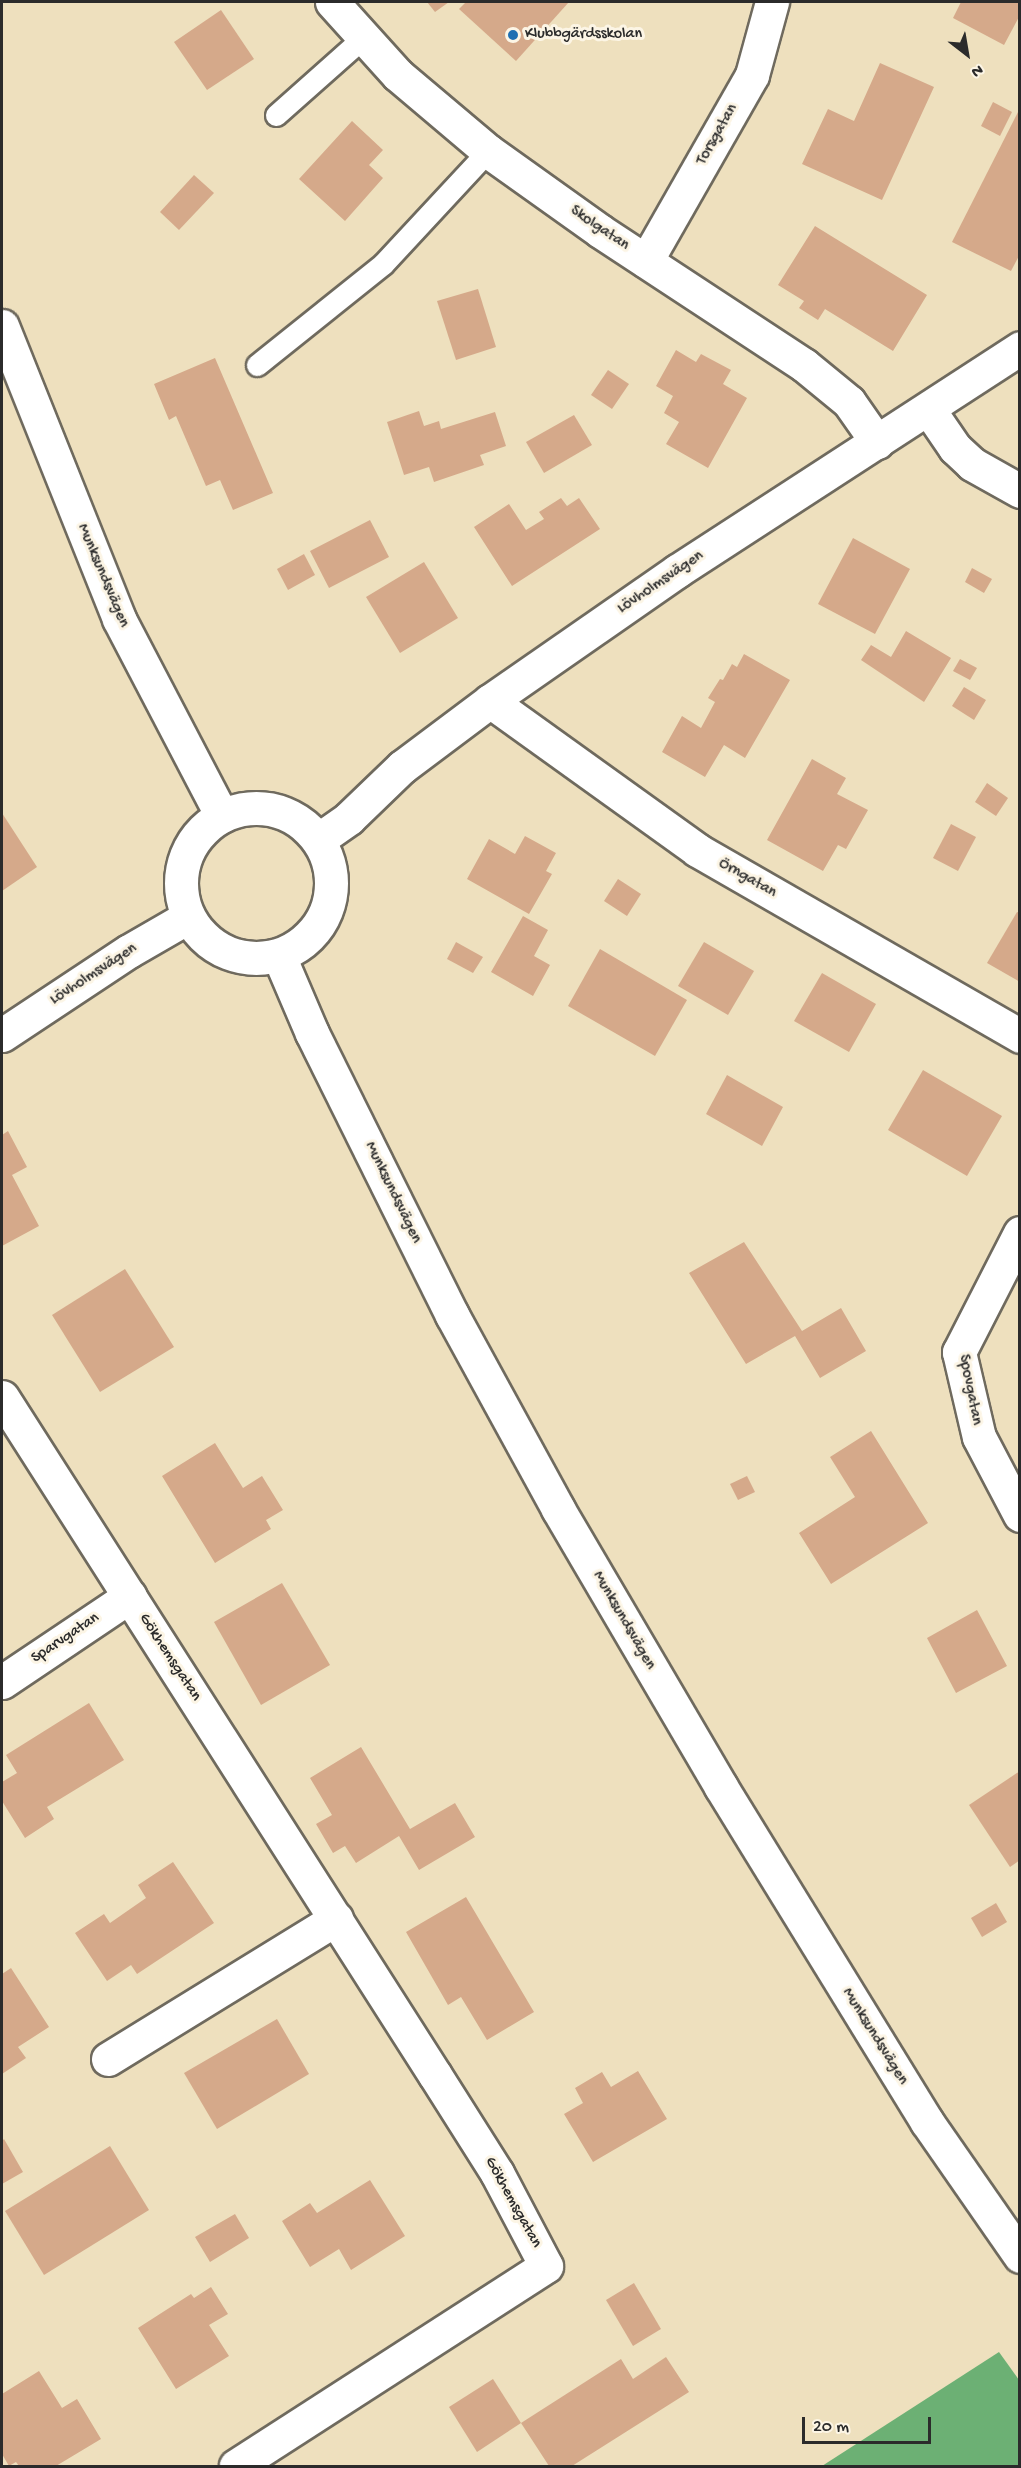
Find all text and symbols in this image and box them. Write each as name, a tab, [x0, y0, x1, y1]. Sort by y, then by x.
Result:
north arrow	[937, 24, 997, 84]
place label: Klubbgärdsskolan	[525, 25, 642, 45]
marker: Klubbgärdsskolan	[506, 28, 520, 42]
text: N	[967, 59, 986, 81]
street label: Torsgatan	[693, 101, 743, 169]
street label: Skolgatan	[566, 202, 632, 256]
street label: Munksundsvägen	[72, 521, 132, 631]
street label: Lövholmsvägen	[614, 547, 708, 619]
street label: Örngatan	[715, 855, 779, 903]
street label: Lövholmsvägen	[47, 940, 141, 1010]
street label: Munksundsvägen	[359, 1139, 425, 1247]
street label: Spovgatan	[953, 1353, 985, 1427]
street label: Munksundsvägen	[587, 1568, 659, 1674]
street label: Sparvgatan	[28, 1609, 104, 1669]
street label: Gökhemsgatan	[134, 1611, 204, 1705]
street label: Munksundsvägen	[837, 1985, 911, 2089]
street label: Gökhemsgatan	[479, 2154, 545, 2252]
scale bar	[805, 2405, 934, 2443]
text: 20 m	[813, 2417, 849, 2438]

